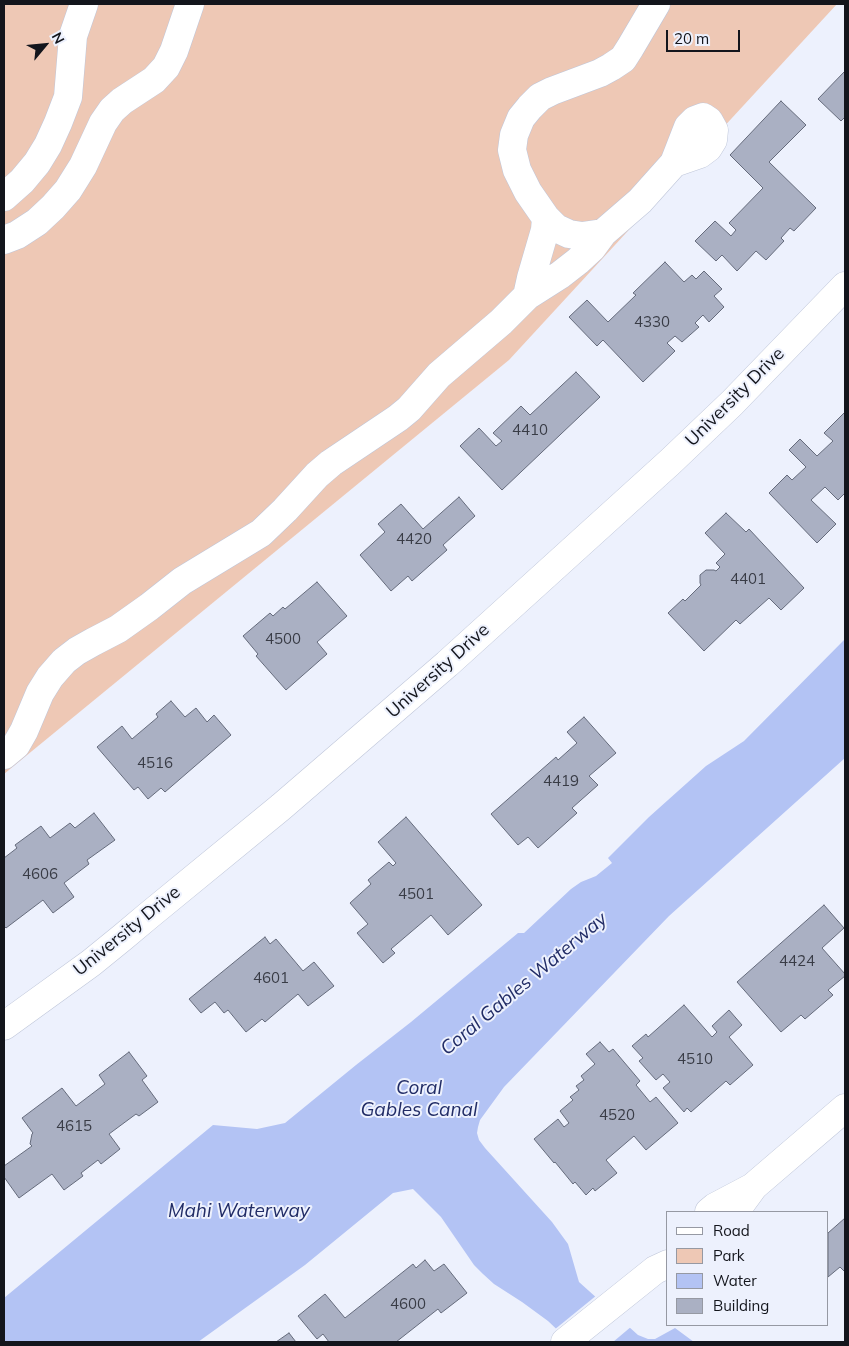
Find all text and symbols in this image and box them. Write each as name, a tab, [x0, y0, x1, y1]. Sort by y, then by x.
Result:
north arrow	[20, 20, 70, 70]
scale bar	[669, 20, 743, 52]
text: N	[48, 29, 69, 47]
text: 20 m	[674, 29, 709, 48]
house number: 4330	[634, 313, 670, 331]
street label: University Drive	[681, 343, 789, 451]
house number: 4410	[512, 421, 548, 439]
house number: 4420	[396, 530, 432, 548]
house number: 4401	[730, 570, 766, 588]
street label: University Drive	[382, 619, 494, 723]
house number: 4500	[265, 630, 301, 648]
house number: 4516	[137, 754, 173, 772]
house number: 4419	[543, 772, 579, 790]
house number: 4606	[22, 865, 58, 883]
street label: University Drive	[69, 881, 185, 981]
house number: 4501	[398, 885, 434, 903]
water label: Coral Gables Waterway	[436, 908, 612, 1060]
house number: 4424	[779, 952, 815, 970]
house number: 4601	[253, 969, 289, 987]
house number: 4510	[677, 1050, 713, 1068]
water label: Coral Gables Canal	[360, 1077, 478, 1121]
house number: 4520	[599, 1106, 635, 1124]
house number: 4615	[56, 1117, 92, 1135]
water label: Mahi Waterway	[168, 1200, 310, 1222]
legend	[666, 1211, 829, 1326]
text: Road	[713, 1221, 750, 1240]
text: Park	[713, 1246, 745, 1265]
text: Water	[713, 1271, 757, 1290]
house number: 4600	[390, 1295, 426, 1313]
text: Building	[713, 1296, 769, 1315]

